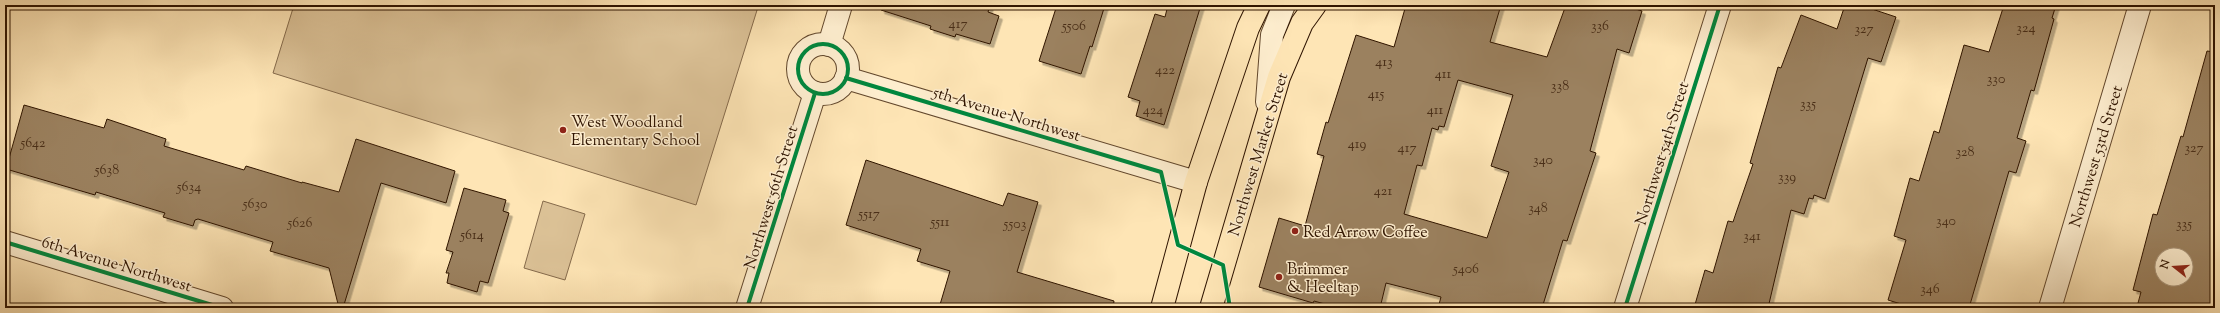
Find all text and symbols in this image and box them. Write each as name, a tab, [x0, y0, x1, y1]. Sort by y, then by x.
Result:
house number: 417	[949, 15, 967, 35]
house number: 5506	[1061, 17, 1086, 37]
house number: 336	[1591, 17, 1609, 37]
house number: 324	[2016, 19, 2036, 39]
house number: 327	[1854, 20, 1874, 40]
house number: 413	[1375, 53, 1393, 73]
house number: 422	[1155, 61, 1176, 81]
house number: 411	[1435, 65, 1452, 85]
street label: Northwest Market Street	[1224, 70, 1295, 239]
house number: 330	[1987, 70, 2005, 90]
house number: 338	[1551, 77, 1569, 97]
street label: Northwest 54th Street	[1631, 79, 1696, 228]
street label: 5th Avenue Northwest	[929, 82, 1083, 149]
street label: Northwest 53rd Street	[2065, 82, 2130, 231]
house number: 415	[1368, 85, 1385, 105]
house number: 335	[1800, 95, 1816, 115]
house number: 424	[1143, 101, 1163, 121]
house number: 411	[1427, 101, 1444, 121]
place label: West Woodland Elementary School	[571, 112, 701, 153]
street label: Northwest 56th Street	[740, 123, 805, 272]
marker: West Woodland Elementary School	[558, 125, 568, 135]
house number: 5642	[19, 134, 46, 154]
house number: 419	[1348, 135, 1366, 155]
house number: 417	[1398, 139, 1416, 159]
house number: 327	[2184, 139, 2204, 159]
house number: 328	[1955, 143, 1975, 163]
house number: 340	[1533, 151, 1553, 171]
house number: 5638	[94, 161, 119, 181]
house number: 339	[1778, 168, 1796, 188]
house number: 5634	[176, 178, 201, 198]
house number: 421	[1374, 182, 1392, 202]
house number: 5630	[242, 195, 267, 215]
house number: 348	[1528, 199, 1548, 219]
house number: 5517	[857, 205, 880, 225]
house number: 340	[1936, 212, 1956, 232]
house number: 5511	[929, 213, 950, 233]
house number: 5626	[286, 214, 313, 234]
house number: 5503	[1003, 215, 1027, 235]
house number: 335	[2176, 215, 2192, 235]
place label: Red Arrow Coffee	[1303, 222, 1428, 245]
house number: 5614	[459, 226, 484, 246]
marker: Red Arrow Coffee	[1290, 226, 1300, 236]
house number: 341	[1743, 227, 1761, 247]
street label: 6th Avenue Northwest	[38, 232, 195, 299]
north arrow	[2154, 247, 2194, 287]
text: N	[2156, 258, 2174, 272]
place label: Brimmer & Heeltap	[1287, 259, 1359, 300]
house number: 5406	[1452, 260, 1479, 280]
marker: Brimmer & Heeltap	[1274, 272, 1284, 282]
house number: 346	[1920, 280, 1940, 300]

